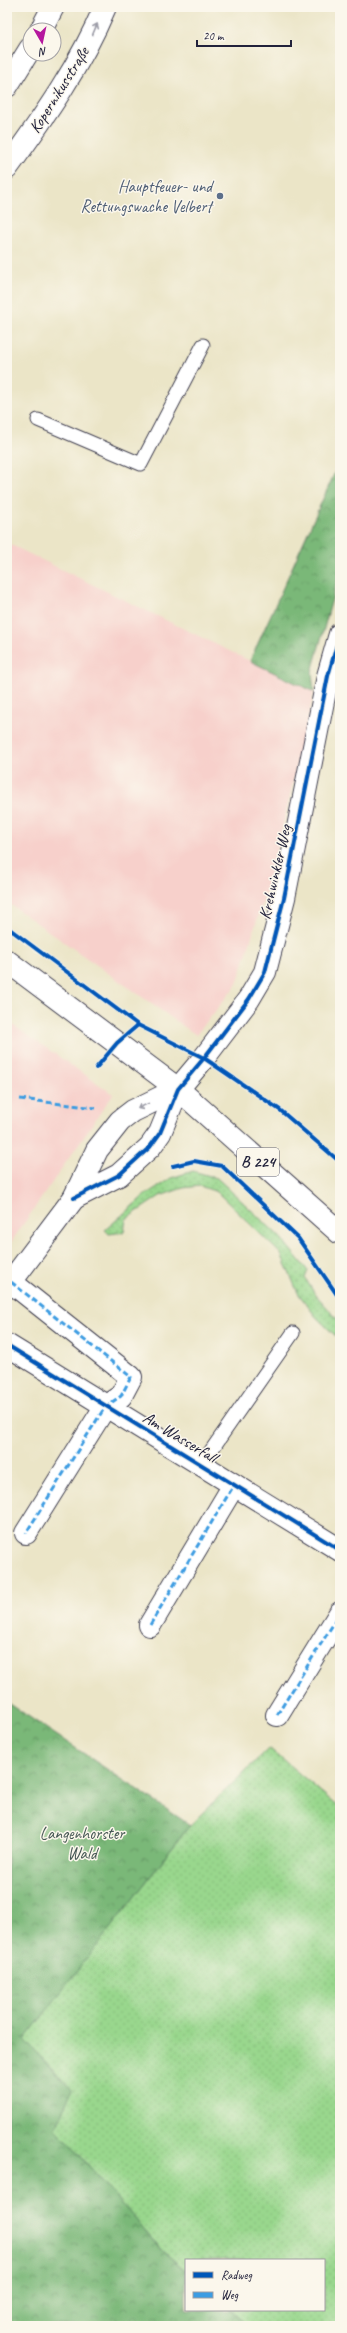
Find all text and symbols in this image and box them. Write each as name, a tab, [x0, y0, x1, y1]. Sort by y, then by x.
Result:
north arrow	[22, 22, 62, 62]
scale bar	[197, 22, 291, 48]
one-way arrow	[92, 24, 100, 36]
text: 20 m	[203, 28, 225, 44]
street label: Kopernikusstraße	[24, 42, 95, 137]
text: N	[37, 44, 48, 60]
place label: Hauptfeuer- und Rettungswache Velbert	[80, 176, 215, 217]
marker: Hauptfeuer- und Rettungswache Velbert	[215, 191, 225, 201]
street label: Krehwinkler Weg	[254, 821, 296, 921]
one-way arrow	[137, 1103, 149, 1110]
road number: B 224	[237, 1148, 279, 1176]
street label: Am Wasserfall	[139, 1407, 224, 1469]
park label: Langenhorster Wald	[40, 1823, 126, 1864]
legend	[185, 2259, 325, 2311]
text: Radweg	[221, 2267, 252, 2283]
text: Weg	[221, 2287, 239, 2303]

